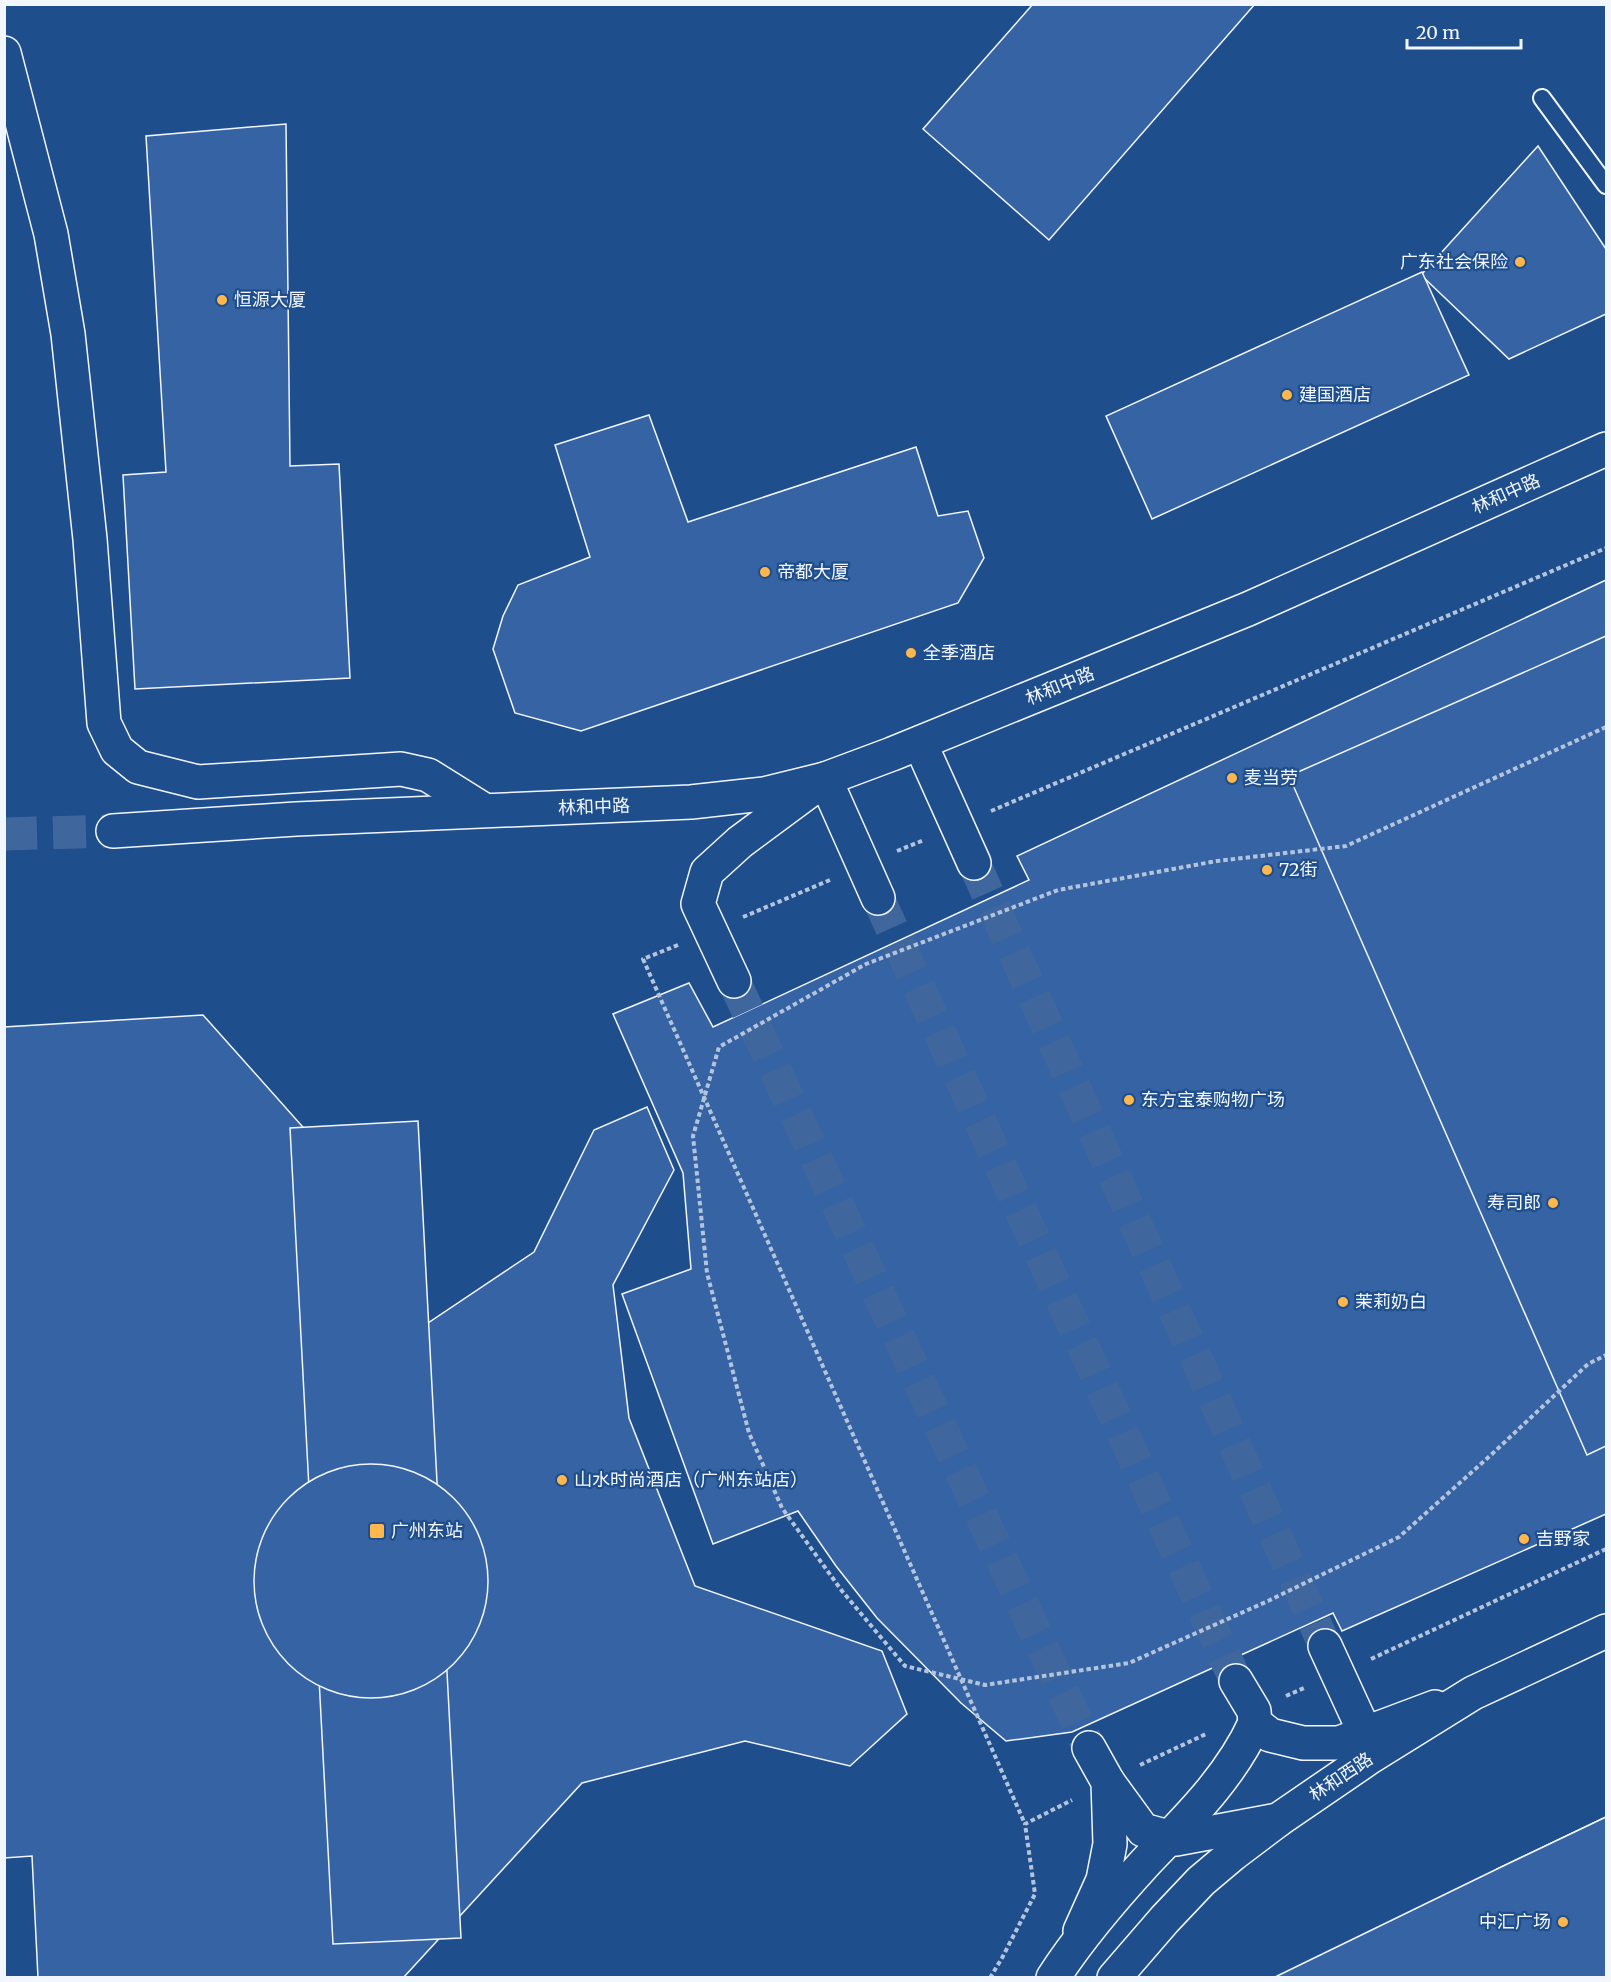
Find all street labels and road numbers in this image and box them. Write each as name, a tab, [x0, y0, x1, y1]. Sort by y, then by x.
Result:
street label: 林和中路	[1468, 468, 1543, 519]
street label: 林和中路	[1022, 661, 1097, 710]
street label: 林和中路	[558, 794, 630, 819]
street label: 林和西路	[1304, 1747, 1377, 1806]

